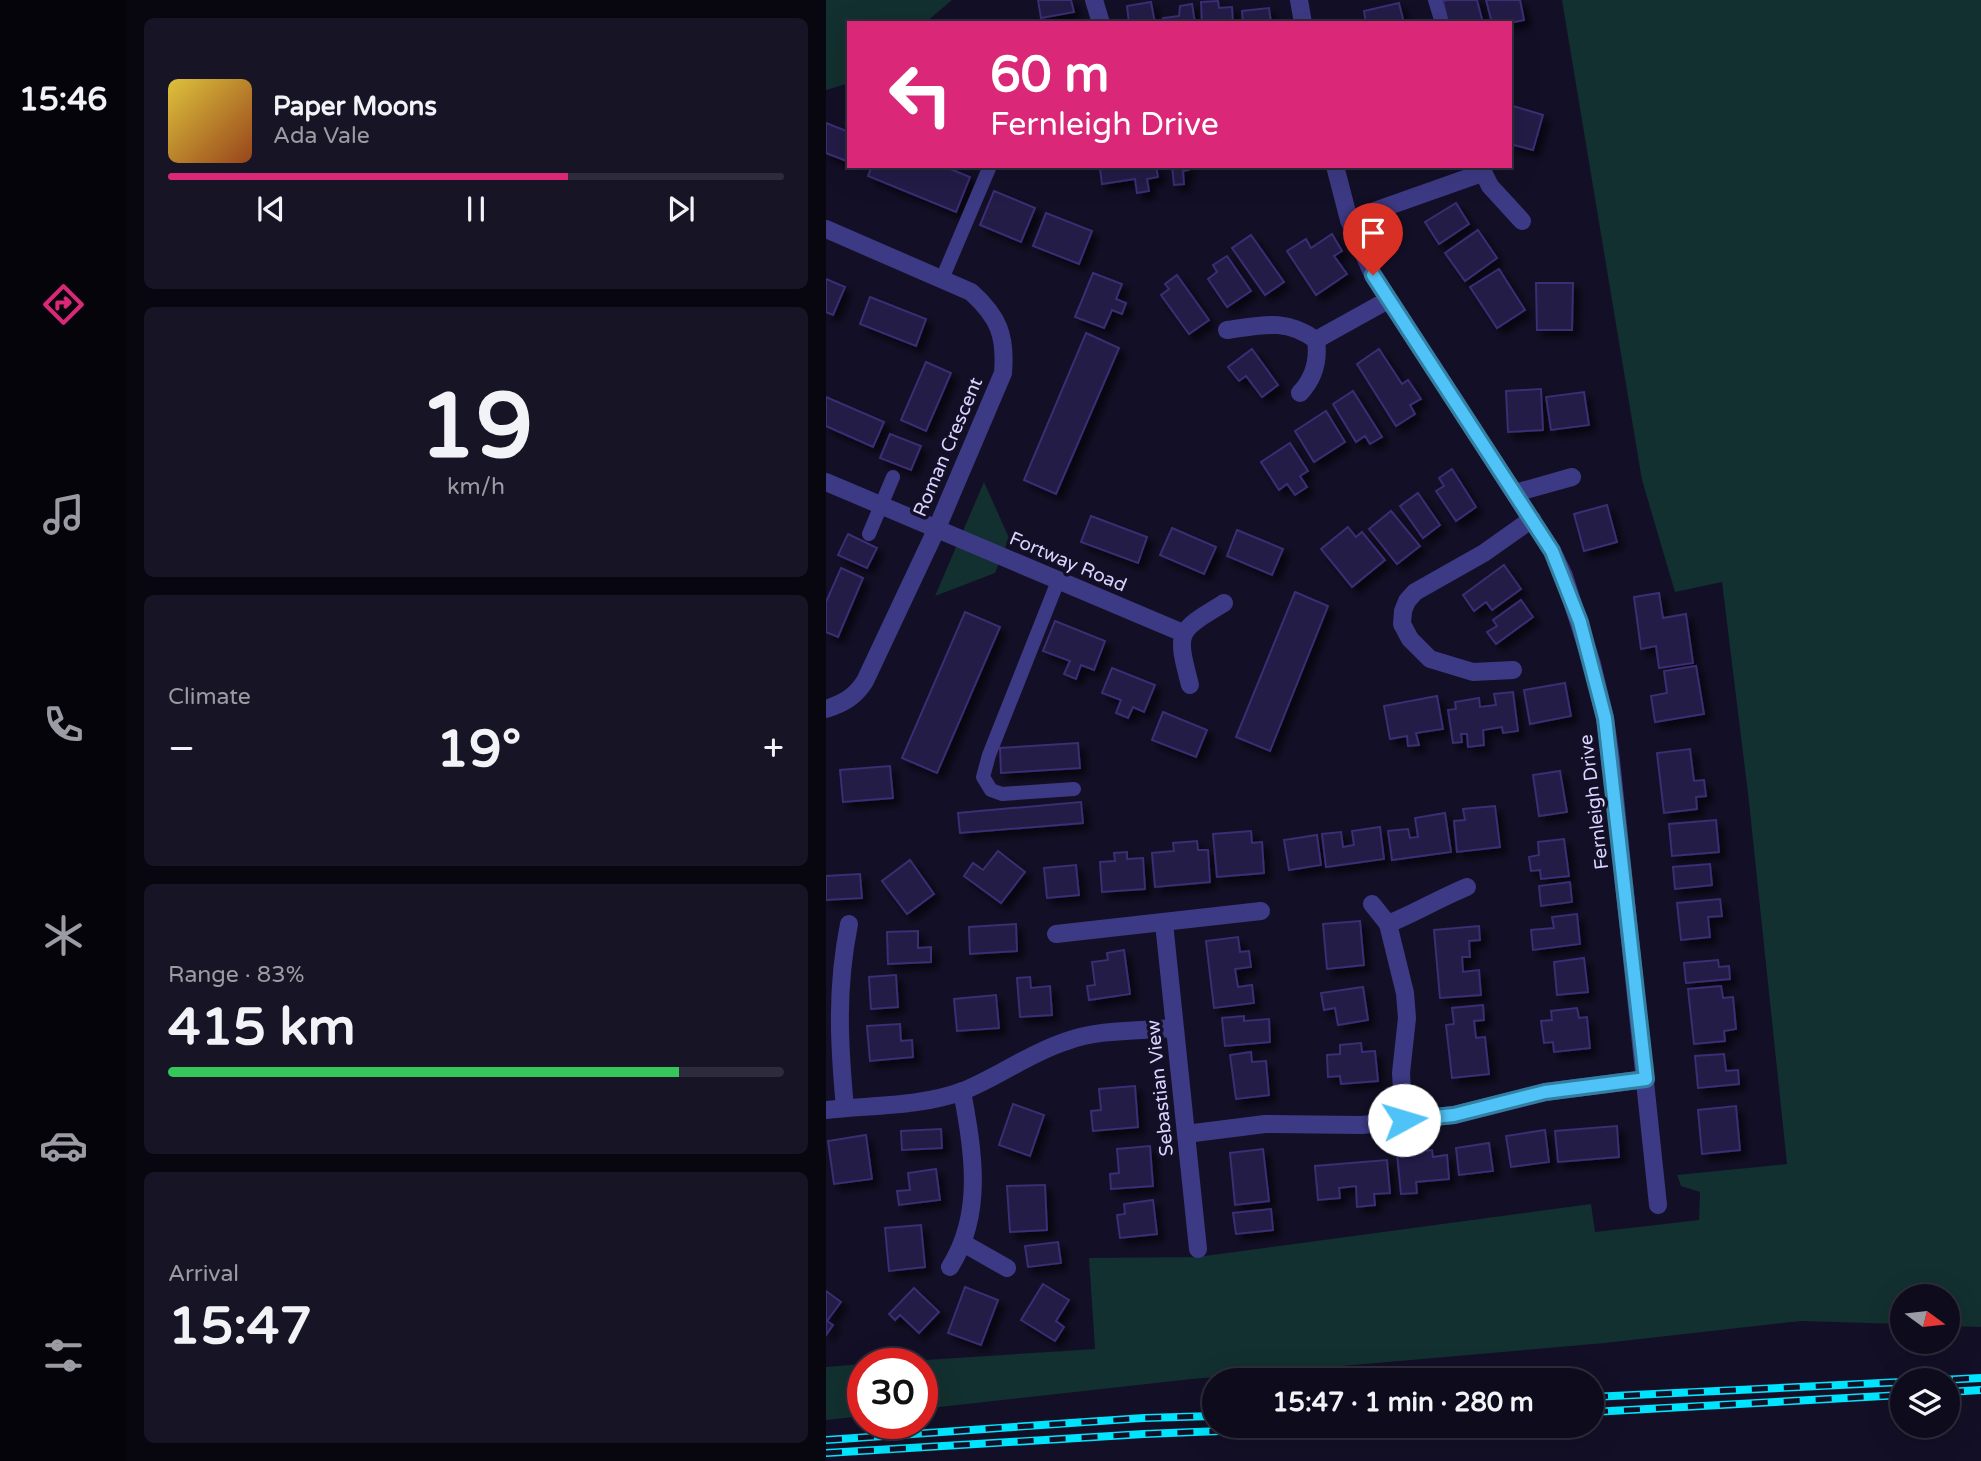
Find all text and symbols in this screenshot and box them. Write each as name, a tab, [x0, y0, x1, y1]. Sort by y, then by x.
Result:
text: 60 m	[990, 46, 1109, 105]
icon: left	[875, 49, 966, 140]
text: 15:46	[19, 81, 107, 119]
text: Paper Moons	[273, 91, 437, 122]
text: Fernleigh Drive	[990, 106, 1219, 144]
text: Ada Vale	[273, 122, 370, 150]
icon: previous	[252, 190, 290, 228]
icon: pause	[457, 190, 495, 228]
icon: next	[662, 190, 700, 228]
pin	[1343, 203, 1403, 275]
icon: arrive	[1354, 214, 1392, 252]
icon: directions	[39, 280, 88, 329]
text: 19	[419, 372, 533, 482]
street label: Roman Crescent	[909, 374, 987, 520]
text: km/h	[447, 473, 505, 501]
icon: music	[39, 490, 88, 539]
street label: Fortway Road	[1006, 527, 1130, 597]
text: Climate	[168, 683, 251, 711]
icon: phone	[39, 700, 88, 749]
text: 19°	[436, 718, 521, 781]
text: −	[168, 726, 195, 772]
text: +	[763, 726, 784, 772]
street label: Fernleigh Drive	[1575, 733, 1613, 871]
icon: climate	[39, 911, 88, 960]
text: Range · 83%	[168, 961, 304, 989]
text: 415 km	[168, 996, 356, 1059]
street label: Sebastian View	[1142, 1019, 1178, 1157]
position arrow	[1367, 1083, 1441, 1157]
icon: car	[39, 1121, 88, 1170]
text: Arrival	[168, 1260, 239, 1288]
north arrow	[1890, 1284, 1960, 1354]
map controls	[1890, 1284, 1960, 1438]
text: 15:47	[168, 1295, 312, 1358]
icon: filters	[39, 1331, 88, 1380]
speed limit sign: 30	[847, 1348, 938, 1439]
button: layers	[1890, 1368, 1960, 1438]
text: 15:47 · 1 min · 280 m	[1272, 1387, 1534, 1418]

